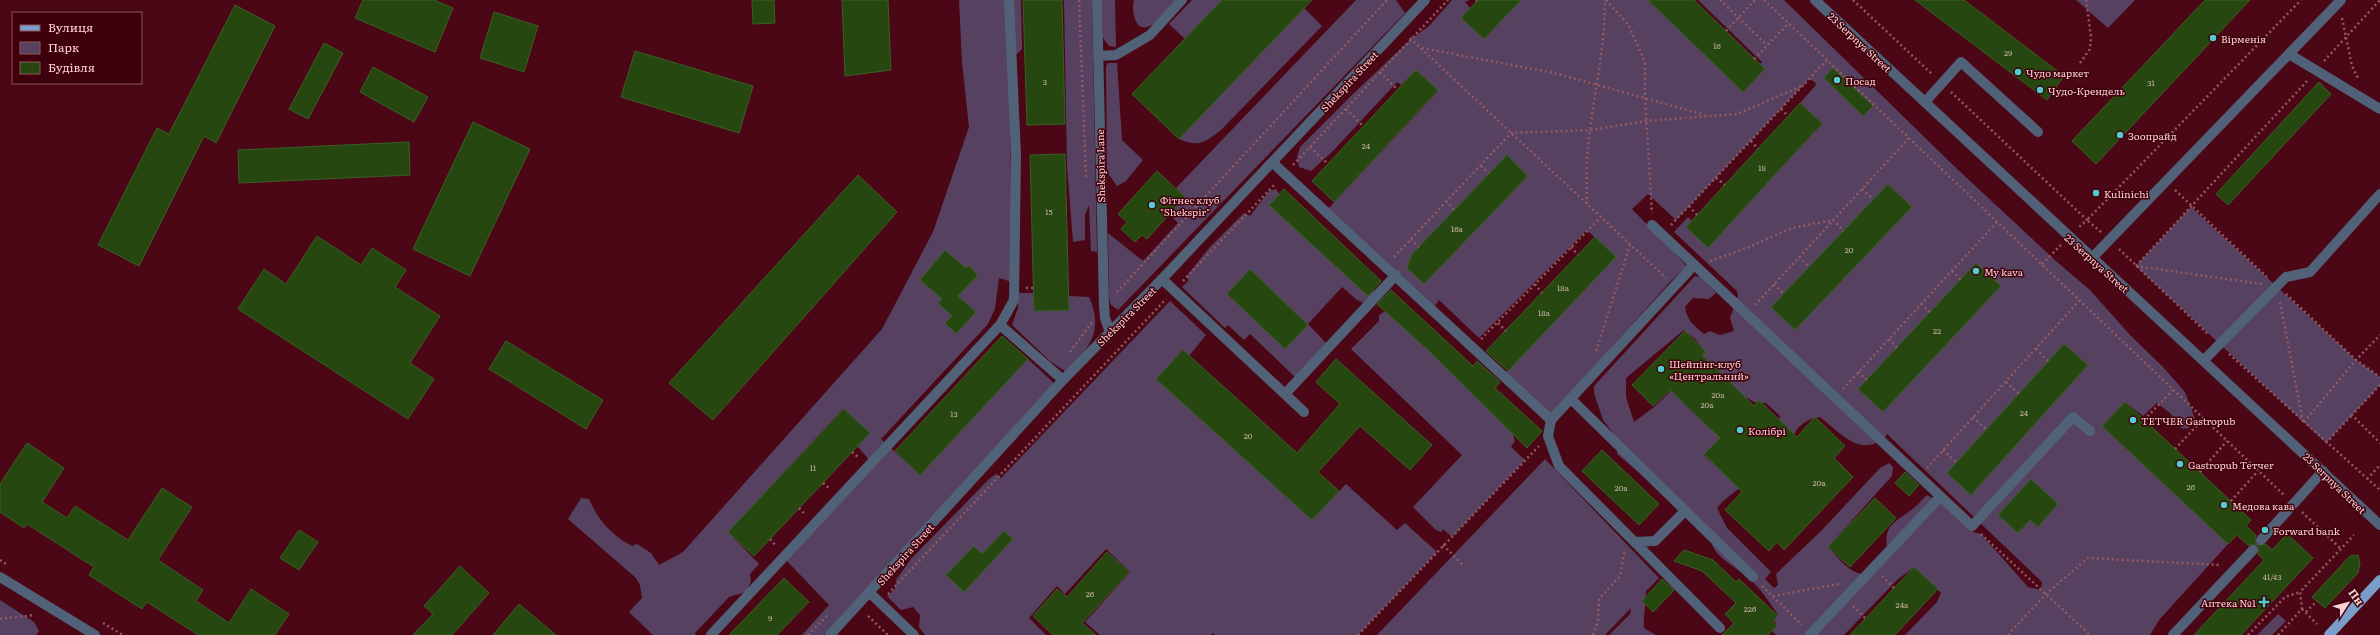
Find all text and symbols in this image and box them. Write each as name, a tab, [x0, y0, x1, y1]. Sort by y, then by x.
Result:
street label: 23 Serpnya Street	[1825, 9, 1895, 75]
legend	[12, 12, 142, 84]
text: Вулиця	[48, 18, 93, 36]
place label: Вірменія	[2221, 31, 2266, 46]
marker: Вірменія	[2208, 33, 2218, 43]
text: Парк	[48, 38, 79, 56]
house number: 16	[1713, 40, 1721, 51]
street label: Shekspira Street	[1317, 47, 1381, 115]
house number: 29	[2004, 47, 2012, 58]
text: Будівля	[48, 58, 95, 76]
place label: Чудо маркет	[2026, 65, 2089, 80]
marker: Чудо маркет	[2013, 67, 2023, 77]
place label: Посад	[1845, 73, 1876, 88]
marker: Посад	[1832, 75, 1842, 85]
house number: 3	[1043, 76, 1047, 87]
house number: 31	[2147, 77, 2156, 88]
place label: Чудо-Крендель	[2048, 83, 2125, 98]
marker: Чудо-Крендель	[2035, 85, 2045, 95]
place label: Зоопрайд	[2128, 128, 2177, 143]
street label: Shekspira Lane	[1092, 129, 1108, 203]
marker: Зоопрайд	[2115, 130, 2125, 140]
house number: 24	[1362, 140, 1371, 151]
house number: 18	[1758, 162, 1766, 173]
place label: Kulinichi	[2104, 186, 2150, 201]
marker: Kulinichi	[2091, 188, 2101, 198]
place label: Фітнес клуб "Shekspir"	[1160, 192, 1220, 219]
marker: Фітнес клуб "Shekspir"	[1147, 200, 1157, 210]
house number: 15	[1045, 206, 1053, 217]
house number: 16а	[1451, 223, 1464, 234]
street label: 23 Serpnya Street	[2061, 230, 2133, 296]
house number: 20	[1845, 244, 1854, 255]
place label: My kava	[1984, 264, 2024, 279]
marker: My kava	[1971, 266, 1981, 276]
house number: 18а	[1557, 282, 1570, 293]
street label: Shekspira Street	[1093, 283, 1159, 349]
house number: 18а	[1538, 307, 1551, 318]
house number: 22	[1933, 325, 1941, 336]
place label: Шейпінг-клуб «Центральний»	[1669, 356, 1749, 383]
marker: Шейпінг-клуб «Центральний»	[1656, 364, 1666, 374]
house number: 20а	[1712, 389, 1725, 400]
house number: 20а	[1701, 399, 1714, 410]
house number: 24	[2020, 407, 2029, 418]
house number: 13	[950, 408, 958, 419]
place label: ТЕТЧЕR Gastropub	[2141, 413, 2235, 428]
marker: ТЕТЧЕR Gastropub	[2128, 415, 2138, 425]
place label: Колібрі	[1748, 423, 1786, 438]
marker: Колібрі	[1735, 425, 1745, 435]
house number: 20	[1244, 430, 1253, 441]
street label: 23 Serpnya Street	[2300, 449, 2370, 517]
place label: Gastropub Teтчеr	[2188, 457, 2274, 472]
marker: Gastropub Teтчеr	[2175, 459, 2185, 469]
house number: 11	[810, 462, 817, 473]
house number: 20а	[1813, 477, 1826, 488]
house number: 26	[2187, 481, 2196, 492]
house number: 20а	[1615, 482, 1628, 493]
place label: Медова кава	[2232, 498, 2295, 513]
marker: Медова кава	[2219, 500, 2229, 510]
street label: Shekspira Street	[873, 520, 937, 588]
place label: Forward bank	[2273, 523, 2341, 538]
marker: Forward bank	[2260, 525, 2270, 535]
house number: 41/43	[2262, 571, 2282, 582]
north arrow	[2328, 583, 2368, 623]
text: Пн	[2345, 585, 2369, 608]
house number: 26	[1086, 588, 1095, 599]
place label: Аптека №1	[2201, 595, 2256, 610]
marker: Аптека №1	[2259, 597, 2269, 607]
house number: 24а	[1896, 599, 1909, 610]
house number: 22б	[1744, 603, 1757, 614]
house number: 9	[768, 612, 772, 623]

